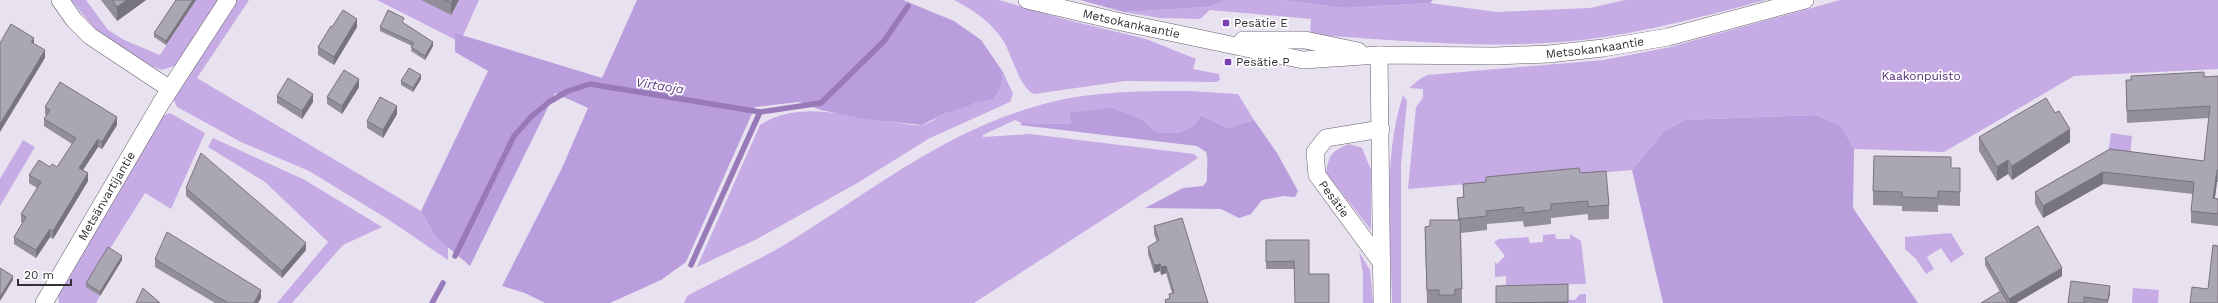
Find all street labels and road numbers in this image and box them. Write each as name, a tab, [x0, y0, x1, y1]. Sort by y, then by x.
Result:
street label: Metsokankaantie	[1081, 6, 1181, 41]
street label: Metsokankaantie	[1545, 34, 1645, 61]
street label: Metsänvartijantie	[75, 149, 138, 243]
street label: Pesätie	[1316, 178, 1352, 220]

